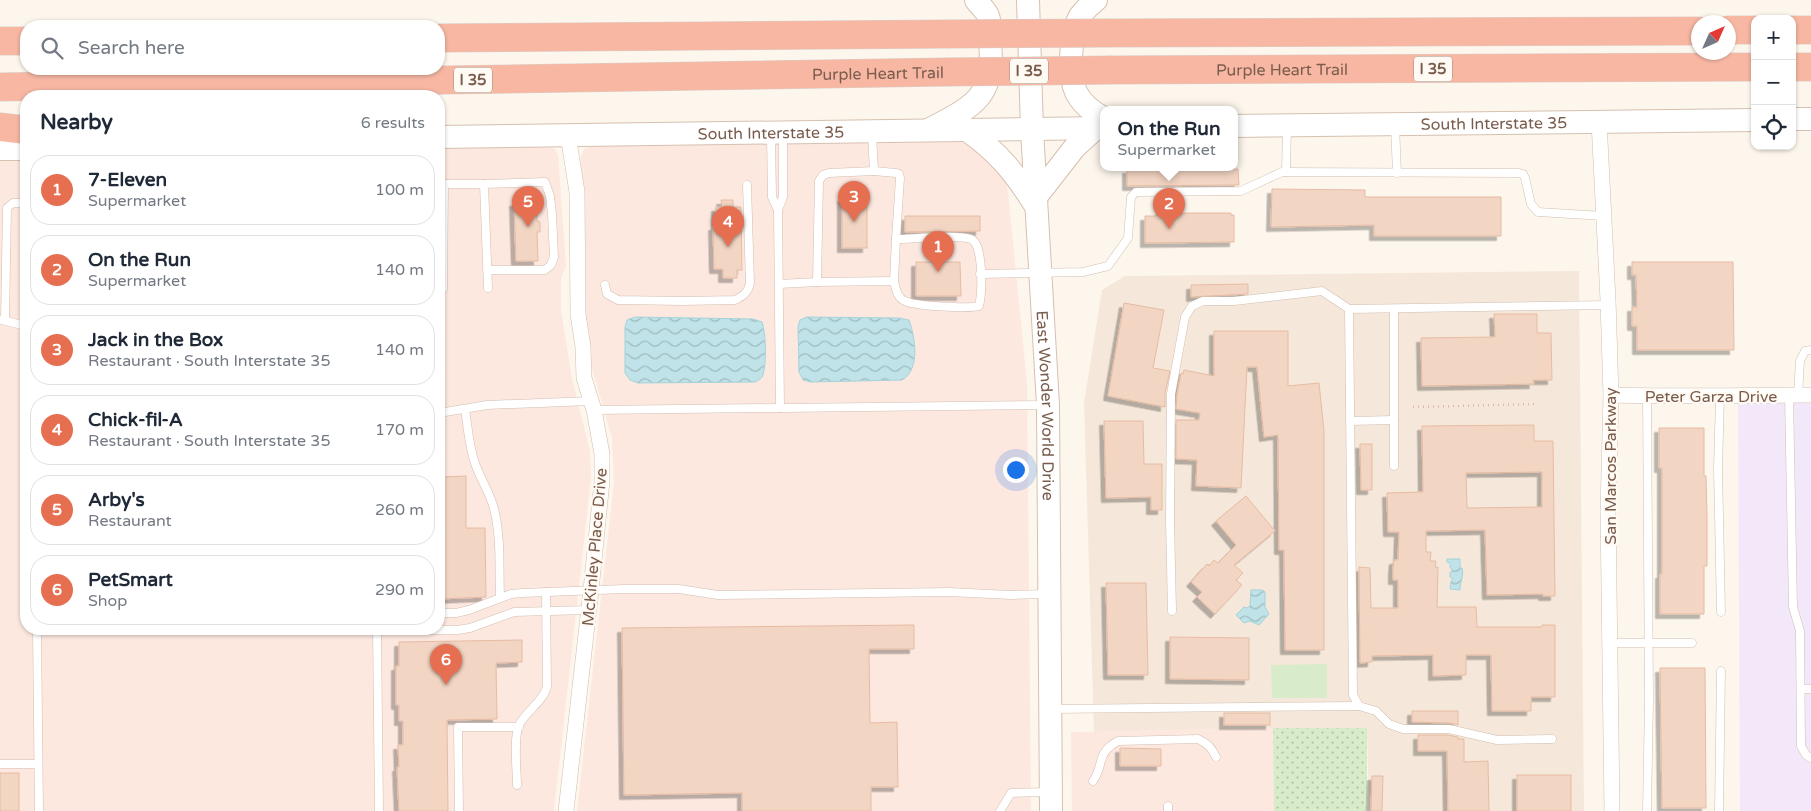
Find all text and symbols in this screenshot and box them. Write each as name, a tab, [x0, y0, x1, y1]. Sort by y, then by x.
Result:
north arrow	[1691, 15, 1736, 60]
map controls	[1751, 15, 1796, 150]
button: +	[1751, 15, 1796, 60]
search box	[20, 20, 445, 75]
icon: search	[38, 34, 66, 62]
text: Search here	[78, 37, 185, 59]
road number: I 35	[1414, 56, 1452, 82]
road number: I 35	[1010, 58, 1048, 84]
street label: Purple Heart Trail	[1216, 60, 1348, 81]
button: −	[1751, 60, 1796, 105]
street label: Purple Heart Trail	[812, 63, 944, 85]
road number: I 35	[454, 68, 492, 92]
button: locate	[1751, 105, 1796, 150]
popup	[1100, 106, 1238, 171]
text: Nearby	[40, 110, 113, 135]
text: 6 results	[361, 113, 425, 133]
street label: South Interstate 35	[1421, 113, 1567, 135]
text: On the Run	[1118, 118, 1220, 140]
street label: South Interstate 35	[698, 123, 844, 144]
text: Supermarket	[1118, 140, 1216, 160]
text: 7-Eleven	[88, 169, 167, 191]
text: 1	[52, 180, 62, 200]
text: 100 m	[375, 180, 424, 200]
pin: 3	[838, 181, 870, 222]
pin: 5	[512, 186, 544, 227]
pin: 2	[1153, 188, 1185, 229]
text: Supermarket	[88, 191, 186, 211]
pin: 4	[712, 206, 744, 247]
pin: 1	[922, 231, 954, 272]
text: On the Run	[88, 249, 191, 271]
text: 2	[52, 260, 62, 280]
text: 140 m	[375, 260, 424, 280]
text: Supermarket	[88, 271, 186, 291]
street label: East Wonder World Drive	[1032, 310, 1058, 501]
text: Jack in the Box	[88, 329, 223, 351]
text: 3	[52, 340, 62, 360]
text: 140 m	[375, 340, 424, 360]
text: Restaurant · South Interstate 35	[88, 351, 330, 371]
street label: San Marcos Parkway	[1601, 387, 1621, 545]
street label: Peter Garza Drive	[1645, 387, 1777, 407]
text: Chick-fil-A	[88, 409, 183, 431]
text: 4	[52, 420, 62, 440]
text: 170 m	[375, 420, 424, 440]
text: Restaurant · South Interstate 35	[88, 431, 330, 451]
your location	[1003, 457, 1029, 483]
street label: McKinley Place Drive	[578, 467, 612, 627]
text: Arby's	[88, 489, 145, 511]
text: 5	[52, 500, 62, 520]
text: 260 m	[375, 500, 424, 520]
text: Restaurant	[88, 511, 172, 531]
text: PetSmart	[88, 569, 173, 591]
text: 6	[52, 580, 62, 600]
text: 290 m	[375, 580, 424, 600]
text: Shop	[88, 591, 127, 611]
pin: 6	[430, 644, 462, 685]

